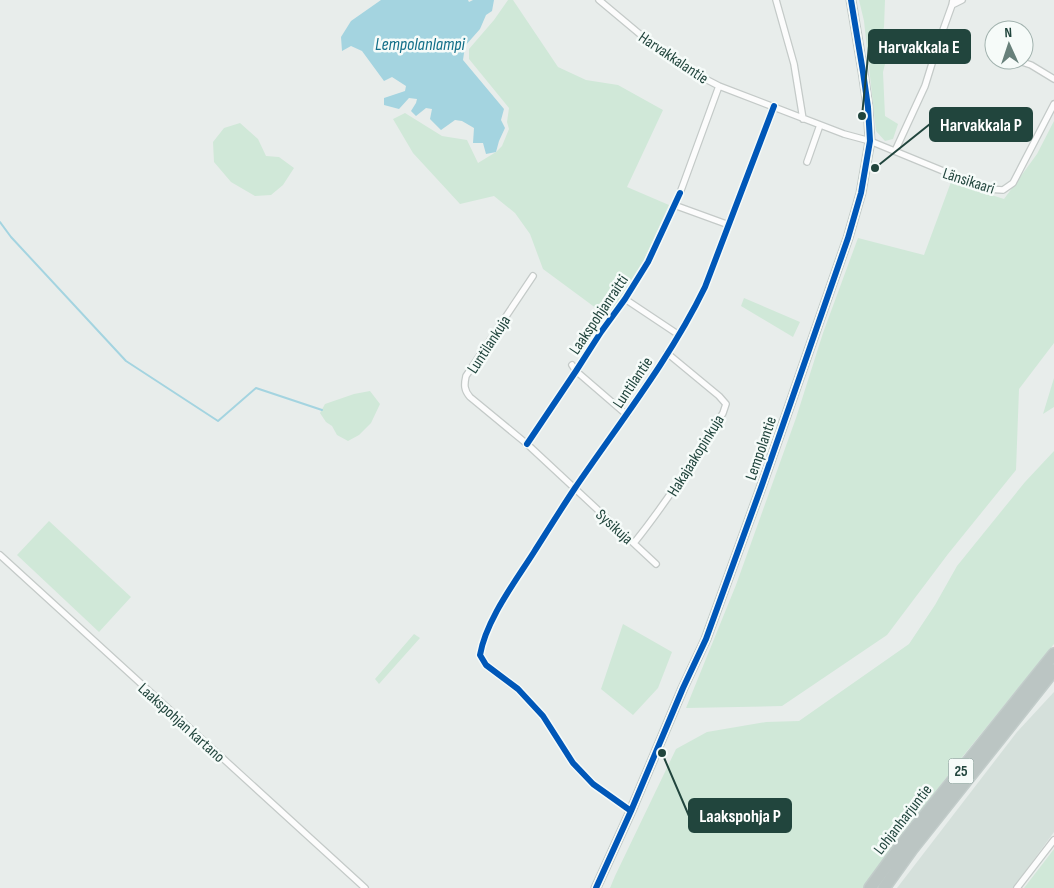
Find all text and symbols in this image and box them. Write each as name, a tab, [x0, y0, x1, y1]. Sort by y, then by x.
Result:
north arrow	[984, 20, 1034, 70]
text: N	[1004, 24, 1013, 41]
street label: Harvakkalantie	[635, 28, 712, 88]
callout: Harvakkala E	[869, 30, 970, 63]
water label: Lempolanlampi	[375, 34, 466, 55]
text: Harvakkala E	[878, 37, 960, 58]
callout: Harvakkala P	[930, 108, 1032, 141]
text: Harvakkala P	[940, 115, 1022, 136]
street label: Länsikaari	[940, 164, 997, 199]
street label: Laakspohjanraitti	[566, 271, 633, 358]
street label: Luntilankuja	[464, 312, 515, 377]
street label: Luntilantie	[609, 354, 657, 412]
street label: Hakajaakopinkuja	[664, 412, 729, 500]
street label: Lempolantie	[742, 414, 781, 483]
street label: Sysikuja	[591, 505, 637, 549]
street label: Laakspohjan kartano	[134, 679, 228, 767]
road number: 25	[948, 758, 974, 784]
street label: Lohjanharjuntie	[870, 781, 936, 859]
callout: Laakspohja P	[689, 799, 791, 832]
text: Laakspohja P	[699, 806, 781, 827]

